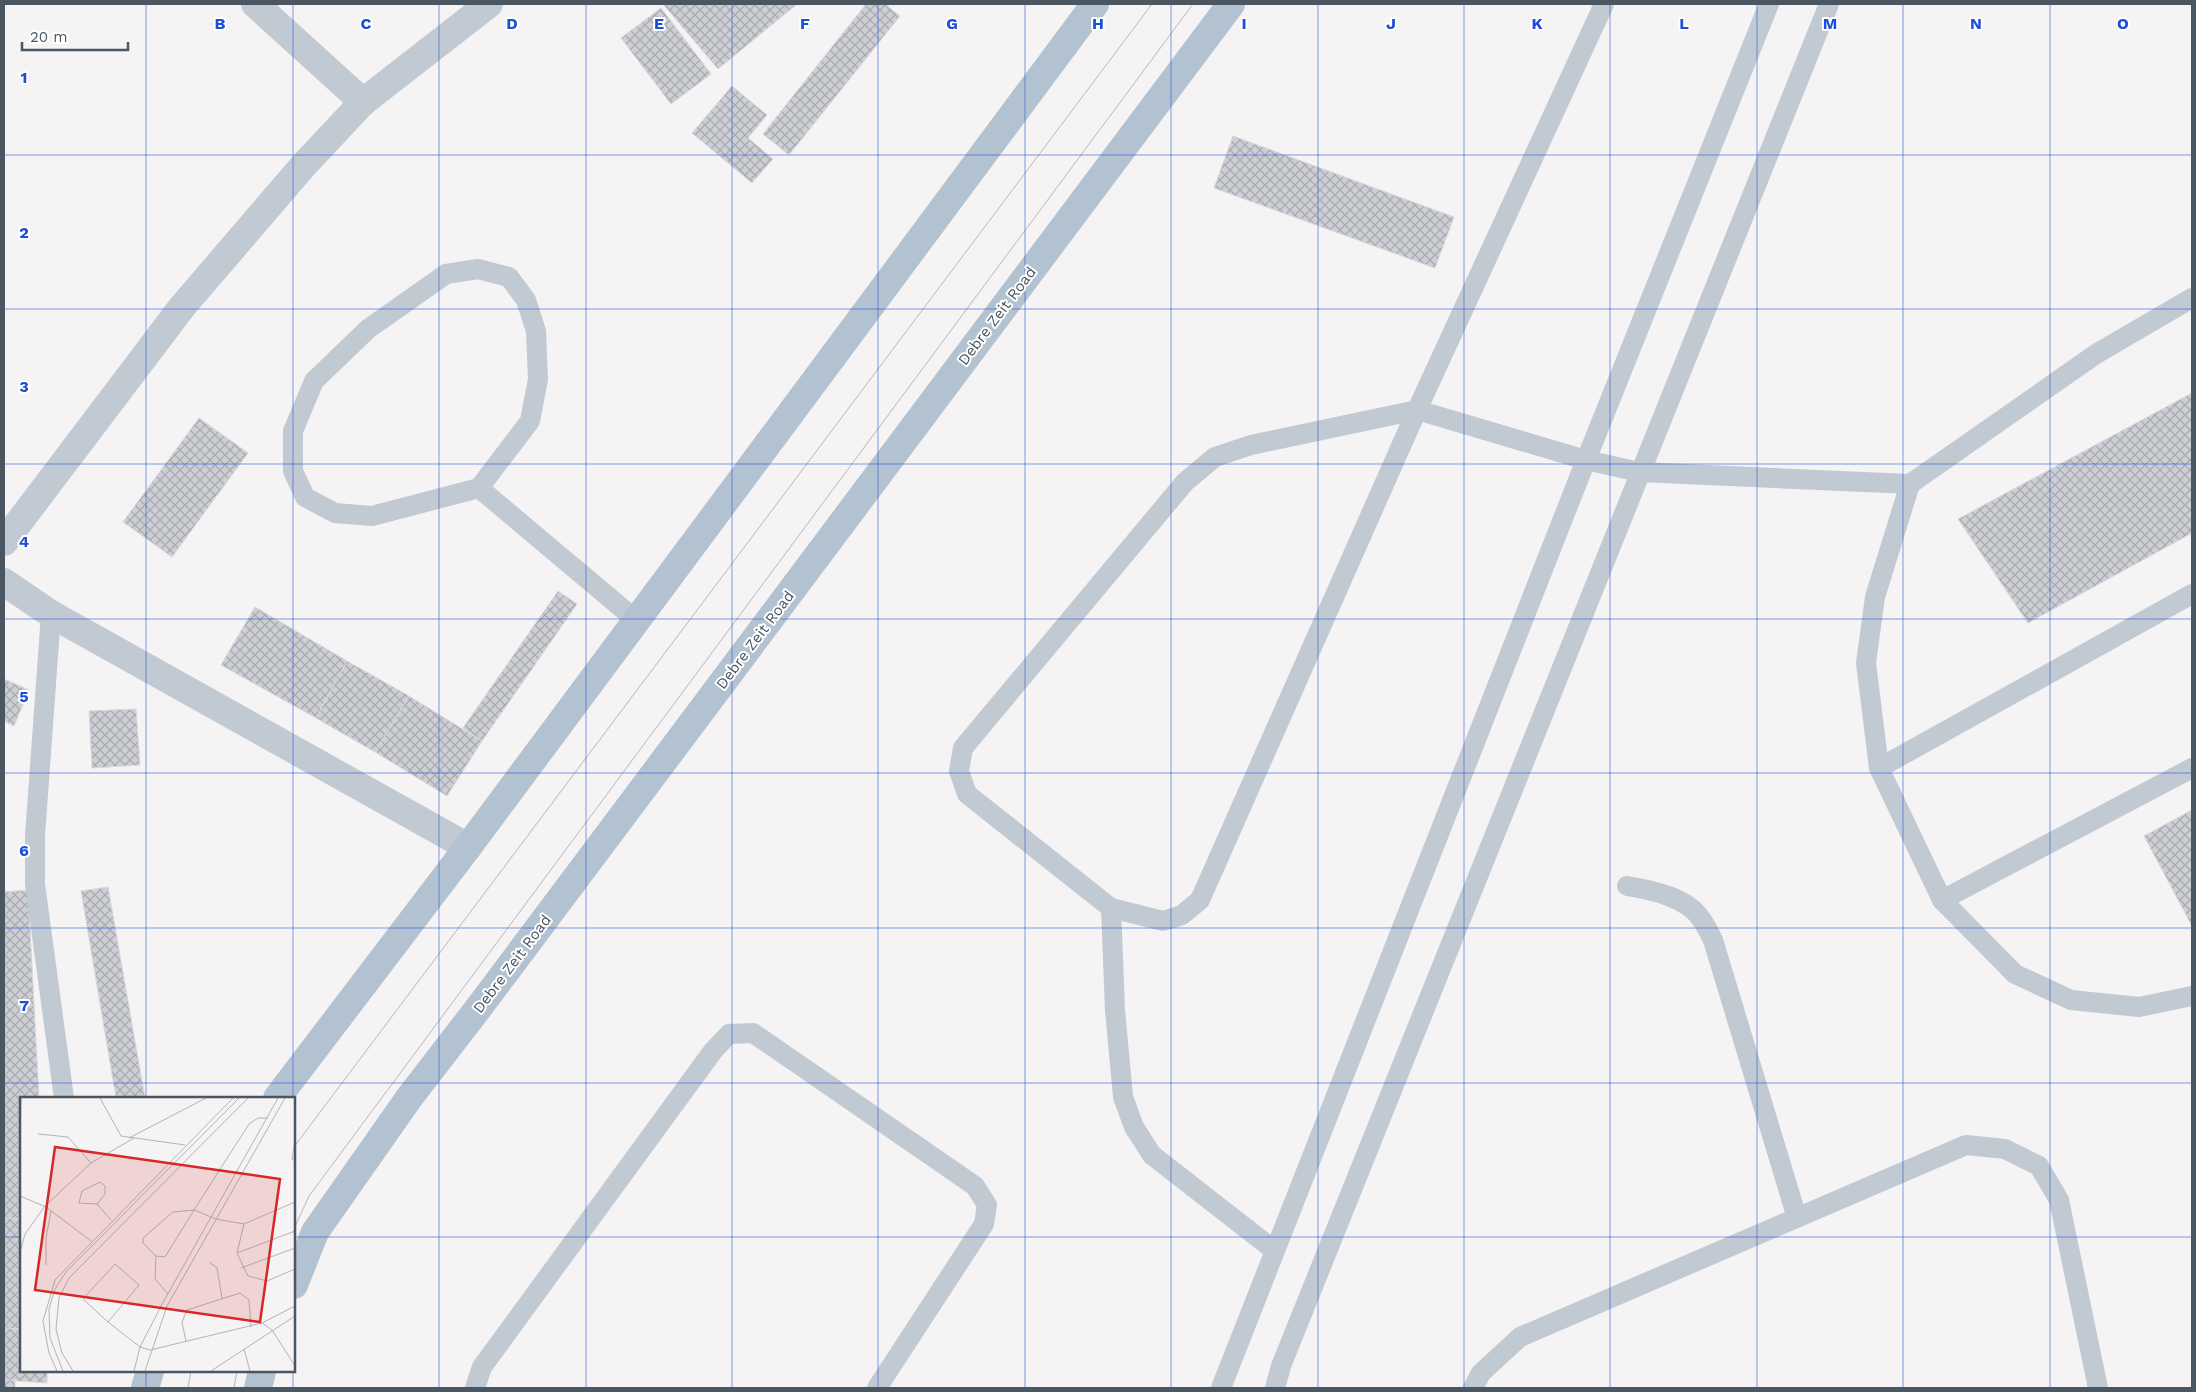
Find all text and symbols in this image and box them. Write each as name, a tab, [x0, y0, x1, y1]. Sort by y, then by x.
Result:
text: B	[215, 14, 226, 33]
text: C	[361, 14, 372, 33]
text: D	[506, 14, 518, 33]
text: E	[654, 14, 664, 33]
text: F	[800, 14, 810, 33]
text: G	[946, 14, 958, 33]
text: H	[1092, 14, 1104, 33]
text: I	[1241, 14, 1247, 33]
text: J	[1386, 14, 1396, 33]
text: K	[1531, 14, 1543, 33]
text: L	[1679, 14, 1689, 33]
text: M	[1823, 14, 1837, 33]
text: N	[1970, 14, 1982, 33]
text: O	[2117, 14, 2129, 33]
scale bar	[22, 20, 129, 52]
text: 20 m	[30, 28, 68, 46]
text: 1	[21, 68, 27, 87]
text: 2	[19, 223, 29, 242]
street label: Debre Zeit Road	[954, 263, 1040, 369]
text: 3	[19, 377, 29, 396]
text: 4	[19, 532, 29, 551]
street label: Debre Zeit Road	[712, 587, 798, 693]
text: 5	[19, 687, 29, 706]
text: 6	[19, 841, 29, 860]
street label: Debre Zeit Road	[469, 911, 555, 1017]
text: 7	[19, 996, 29, 1015]
inset map	[20, 1097, 295, 1372]

